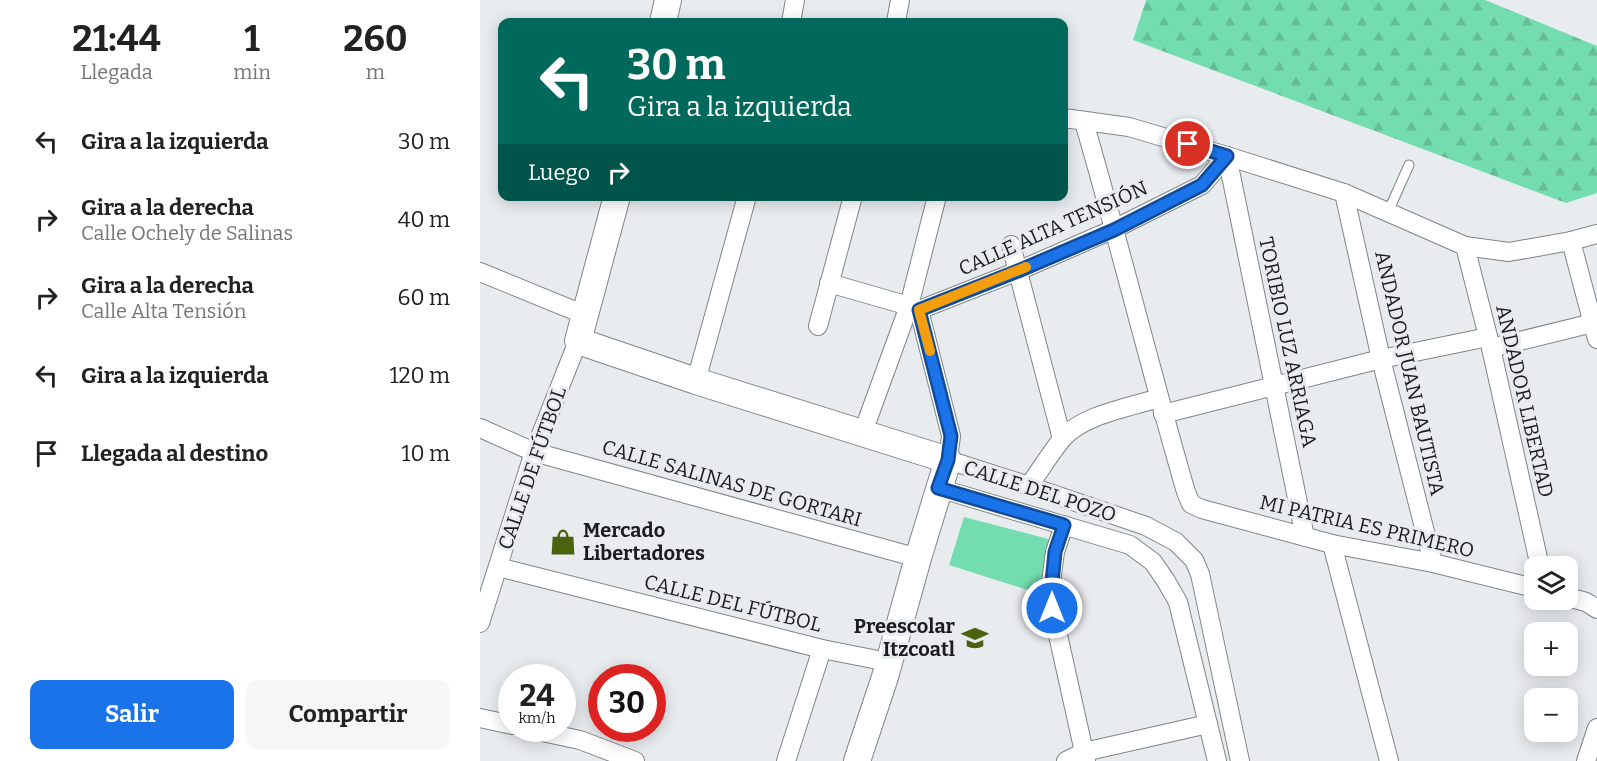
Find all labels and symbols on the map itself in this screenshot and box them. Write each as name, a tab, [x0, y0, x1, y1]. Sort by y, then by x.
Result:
pin	[1162, 118, 1213, 169]
street label: CALLE ALTA TENSIÓN	[955, 175, 1151, 281]
street label: TORIBIO LUZ ARRIAGA	[1254, 235, 1322, 450]
street label: ANDADOR JUAN BAUTISTA	[1370, 248, 1450, 499]
street label: ANDADOR LIBERTAD	[1491, 302, 1559, 500]
street label: CALLE DE FÚTBOL	[493, 383, 571, 553]
street label: CALLE SALINAS DE GORTARI	[599, 434, 865, 532]
street label: CALLE DEL POZO	[961, 455, 1119, 527]
street label: MI PATRIA ES PRIMERO	[1257, 490, 1477, 562]
place label: Mercado Libertadores	[583, 518, 705, 565]
shop icon: Mercado Libertadores	[548, 527, 578, 557]
street label: CALLE DEL FÚTBOL	[642, 569, 824, 637]
position arrow	[1020, 576, 1084, 640]
place label: Preescolar Itzcoatl	[854, 614, 956, 661]
school or university icon: Preescolar Itzcoatl	[960, 623, 990, 653]
speed limit sign: 30	[588, 664, 666, 742]

